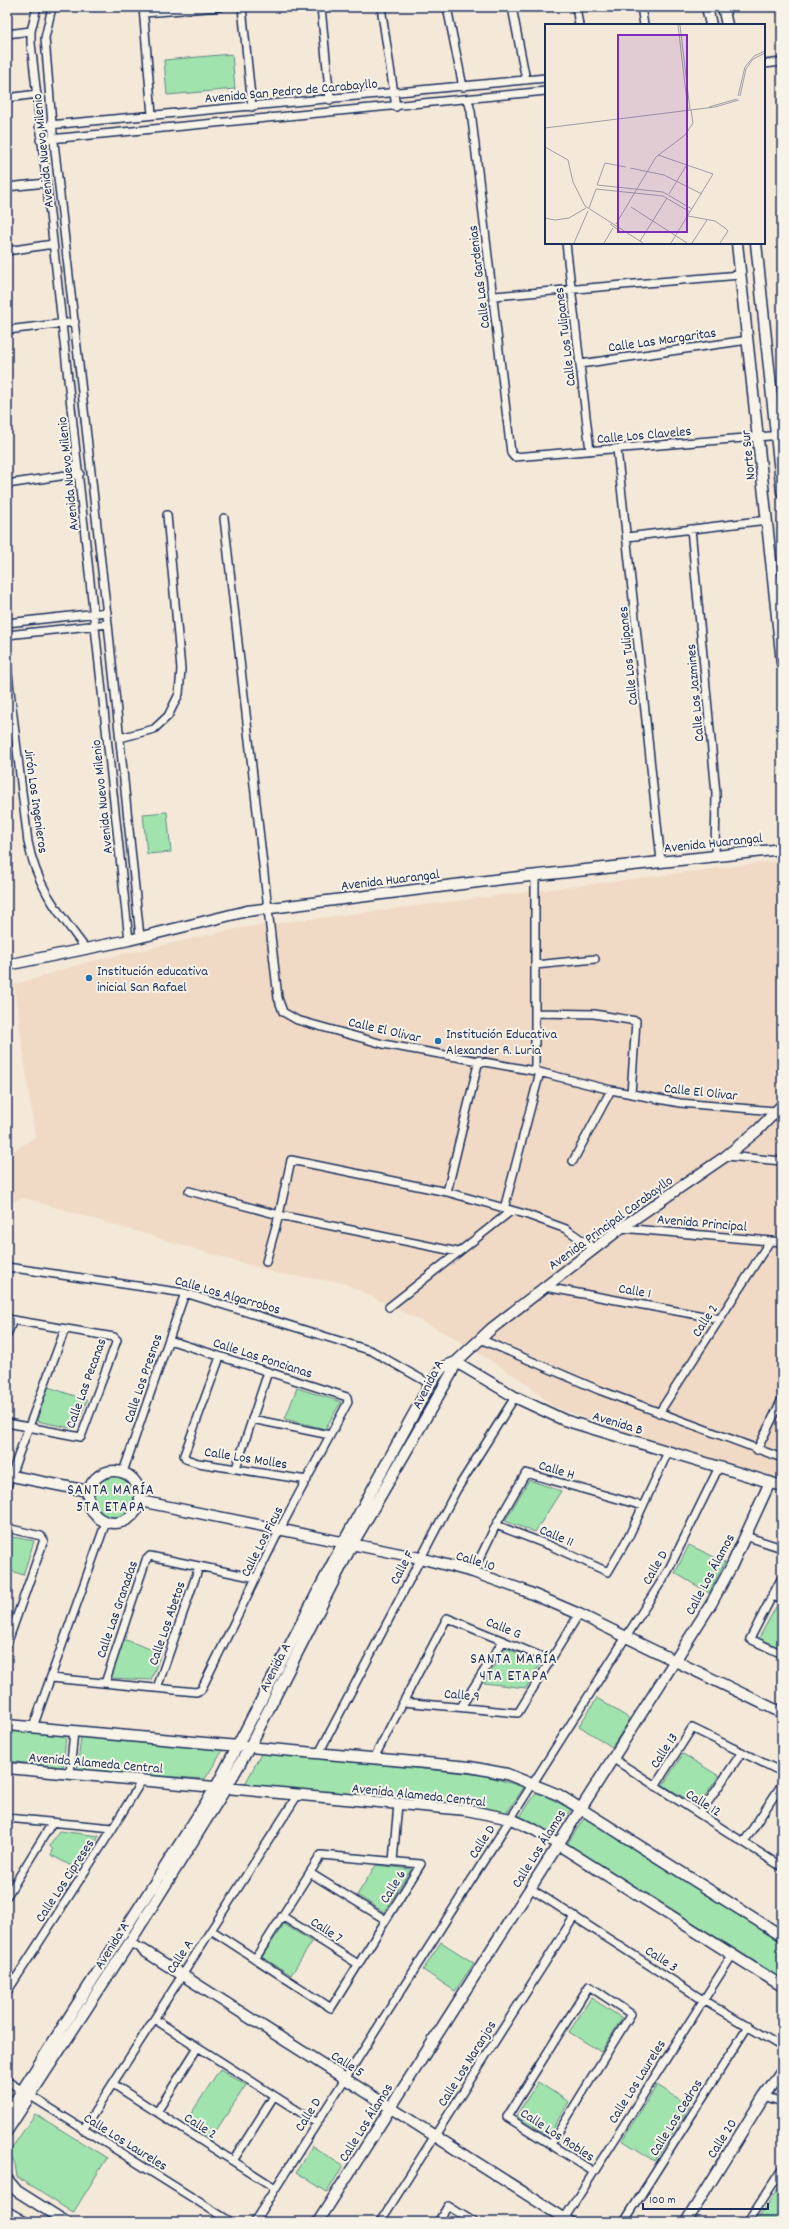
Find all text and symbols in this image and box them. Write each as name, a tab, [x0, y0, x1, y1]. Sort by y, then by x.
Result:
inset map	[545, 24, 765, 244]
street label: Avenida San Pedro de Carabayllo	[204, 74, 378, 110]
street label: Avenida Nuevo Milenio	[28, 93, 60, 209]
street label: Calle Las Gardenias	[464, 224, 496, 330]
street label: Calle Los Tulipanes	[550, 286, 582, 387]
street label: Calle Las Margaritas	[607, 323, 718, 358]
street label: Avenida Nuevo Milenio	[53, 416, 85, 532]
street label: Calle Los Claveles	[596, 422, 692, 450]
street label: Norte Sur	[736, 428, 762, 481]
street label: Calle Los Tulipanes	[614, 605, 644, 706]
street label: Calle Los Jazmines	[682, 643, 710, 743]
street label: Avenida Nuevo Milenio	[87, 739, 119, 855]
street label: Jirón Los Ingenieros	[18, 748, 52, 855]
street label: Avenida Huarangal	[663, 829, 764, 859]
street label: Avenida Huarangal	[340, 865, 441, 897]
place label: Institución educativa inicial San Rafael	[97, 962, 208, 998]
marker: Institución educativa inicial San Rafael	[84, 973, 94, 983]
street label: Calle El Olivar	[346, 1013, 424, 1049]
place label: Institución Educativa Alexander R. Luria	[446, 1025, 557, 1061]
marker: Institución Educativa Alexander R. Luria	[433, 1036, 443, 1046]
street label: Calle El Olivar	[663, 1079, 739, 1107]
street label: Avenida Principal Carabayllo	[545, 1172, 678, 1276]
street label: Avenida Principal	[656, 1210, 748, 1238]
street label: Calle Los Algarrobos	[172, 1271, 283, 1321]
street label: Calle 1	[617, 1279, 652, 1305]
street label: Calle 2	[688, 1301, 724, 1341]
street label: Calle Los Presnos	[119, 1331, 168, 1426]
street label: Calle Las Poncianas	[210, 1333, 315, 1384]
street label: Calle Las Pecanas	[61, 1336, 112, 1432]
street label: Avenida A	[408, 1357, 450, 1413]
street label: Avenida B	[590, 1407, 645, 1441]
street label: Calle Los Molles	[203, 1443, 289, 1475]
street label: Calle H	[536, 1456, 577, 1486]
district label: SANTA MARÍA 5TA ETAPA	[67, 1480, 155, 1519]
street label: Calle Los Ficus	[236, 1503, 289, 1581]
street label: Calle 11	[536, 1521, 577, 1553]
street label: Calle Los Álamos	[681, 1531, 741, 1619]
street label: Calle 10	[453, 1546, 498, 1577]
street label: Calle F	[386, 1547, 420, 1588]
street label: Calle D	[638, 1547, 674, 1589]
street label: Calle Las Granadas	[92, 1558, 144, 1661]
street label: Calle Los Abetos	[144, 1579, 192, 1668]
street label: Calle G	[483, 1613, 524, 1645]
street label: Avenida A	[255, 1640, 297, 1696]
district label: SANTA MARÍA 4TA ETAPA	[470, 1649, 558, 1688]
street label: Calle 9	[443, 1684, 481, 1708]
street label: Calle 13	[646, 1729, 684, 1773]
street label: Avenida Alameda Central	[28, 1748, 164, 1780]
street label: Avenida Alameda Central	[351, 1779, 487, 1813]
street label: Calle 12	[681, 1785, 725, 1822]
street label: Calle Los Álamos	[508, 1806, 572, 1892]
street label: Calle D	[464, 1821, 501, 1863]
street label: Calle Los Cipreses	[31, 1835, 100, 1927]
street label: Calle 6	[376, 1866, 412, 1908]
street label: Calle 7	[306, 1913, 346, 1949]
street label: Avenida A	[90, 1918, 135, 1974]
street label: Calle A	[162, 1936, 199, 1978]
street label: Calle 3	[640, 1942, 681, 1978]
street label: Calle Los Naranjos	[433, 2017, 502, 2111]
street label: Calle Los Laureles	[604, 2036, 672, 2128]
street label: Calle 5	[326, 2046, 367, 2083]
street label: Calle Los Cedros	[645, 2076, 708, 2160]
street label: Calle Los Álamos	[335, 2080, 399, 2166]
street label: Calle D	[290, 2094, 327, 2136]
street label: Calle Los Robles	[516, 2104, 598, 2167]
street label: Calle Los Laureles	[79, 2109, 171, 2177]
street label: Calle 2	[180, 2109, 220, 2145]
street label: Calle 20	[703, 2115, 743, 2163]
scale bar	[643, 2185, 768, 2211]
text: 100 m	[649, 2192, 676, 2209]

